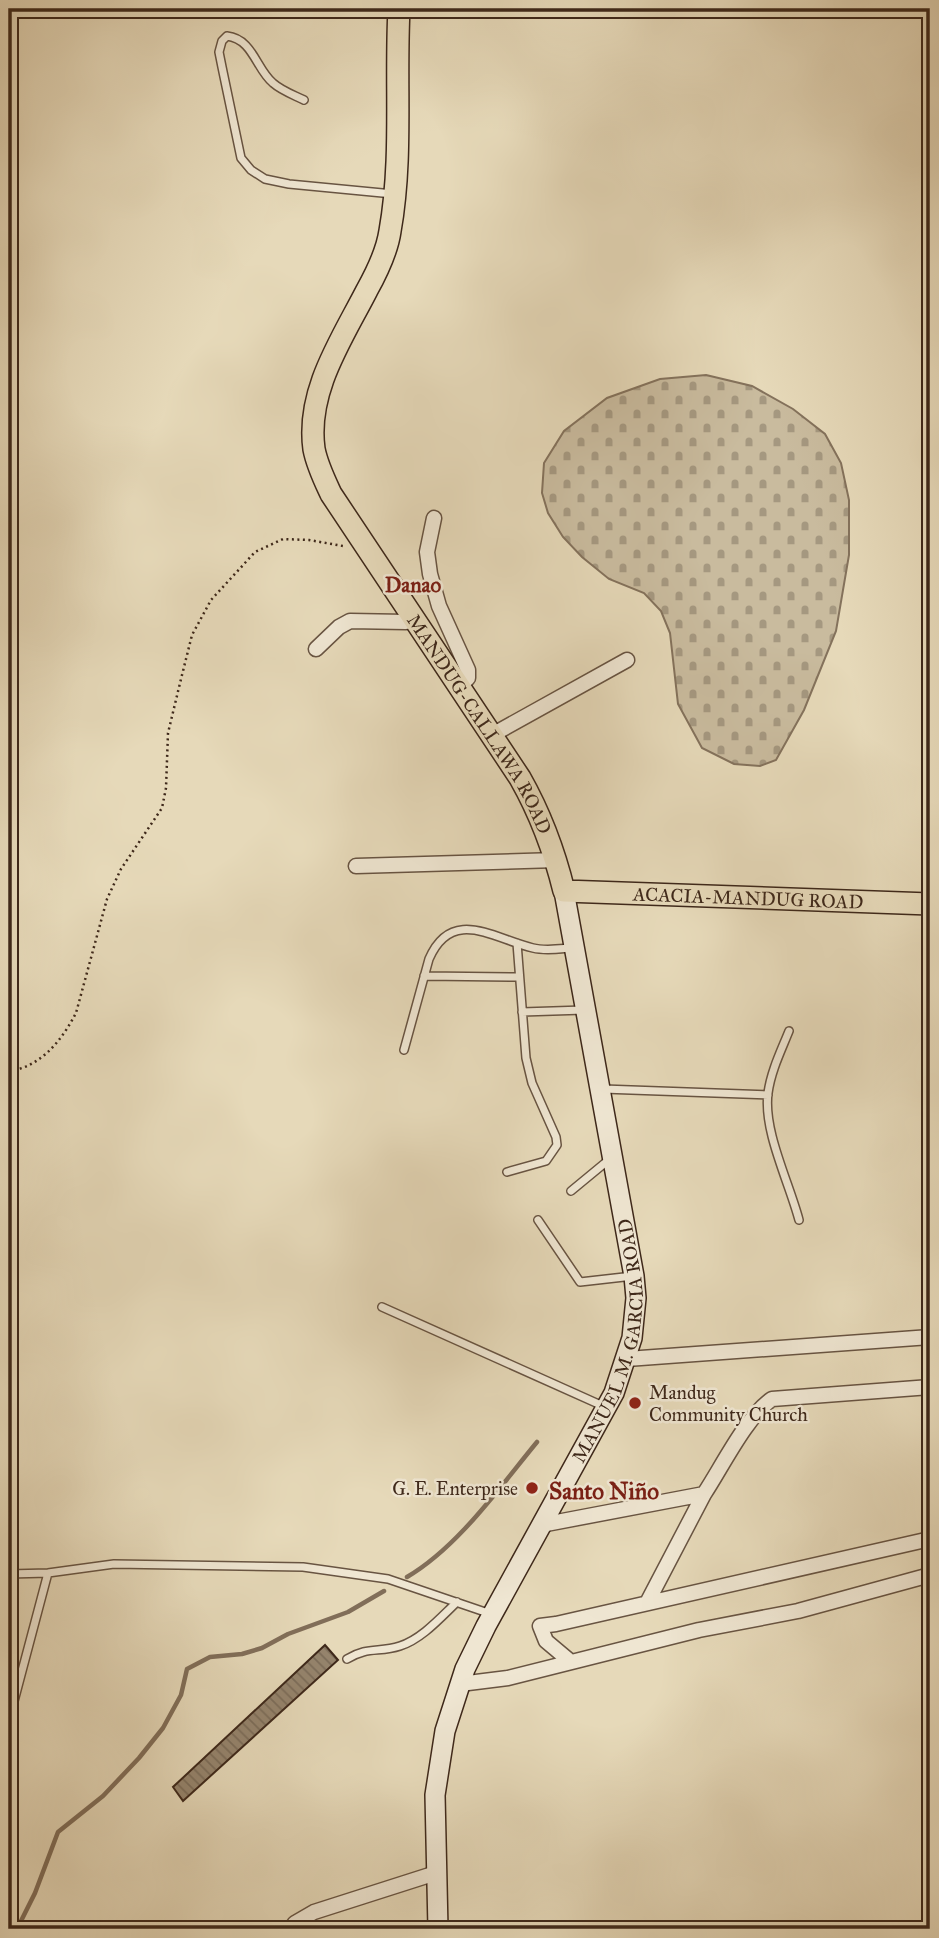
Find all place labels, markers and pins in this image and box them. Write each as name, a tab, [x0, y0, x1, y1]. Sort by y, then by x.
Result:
place label: Mandug Community Church	[649, 1381, 808, 1426]
marker: Mandug Community Church	[627, 1395, 643, 1411]
place label: G. E. Enterprise	[392, 1477, 518, 1500]
marker: G. E. Enterprise	[524, 1480, 540, 1496]

